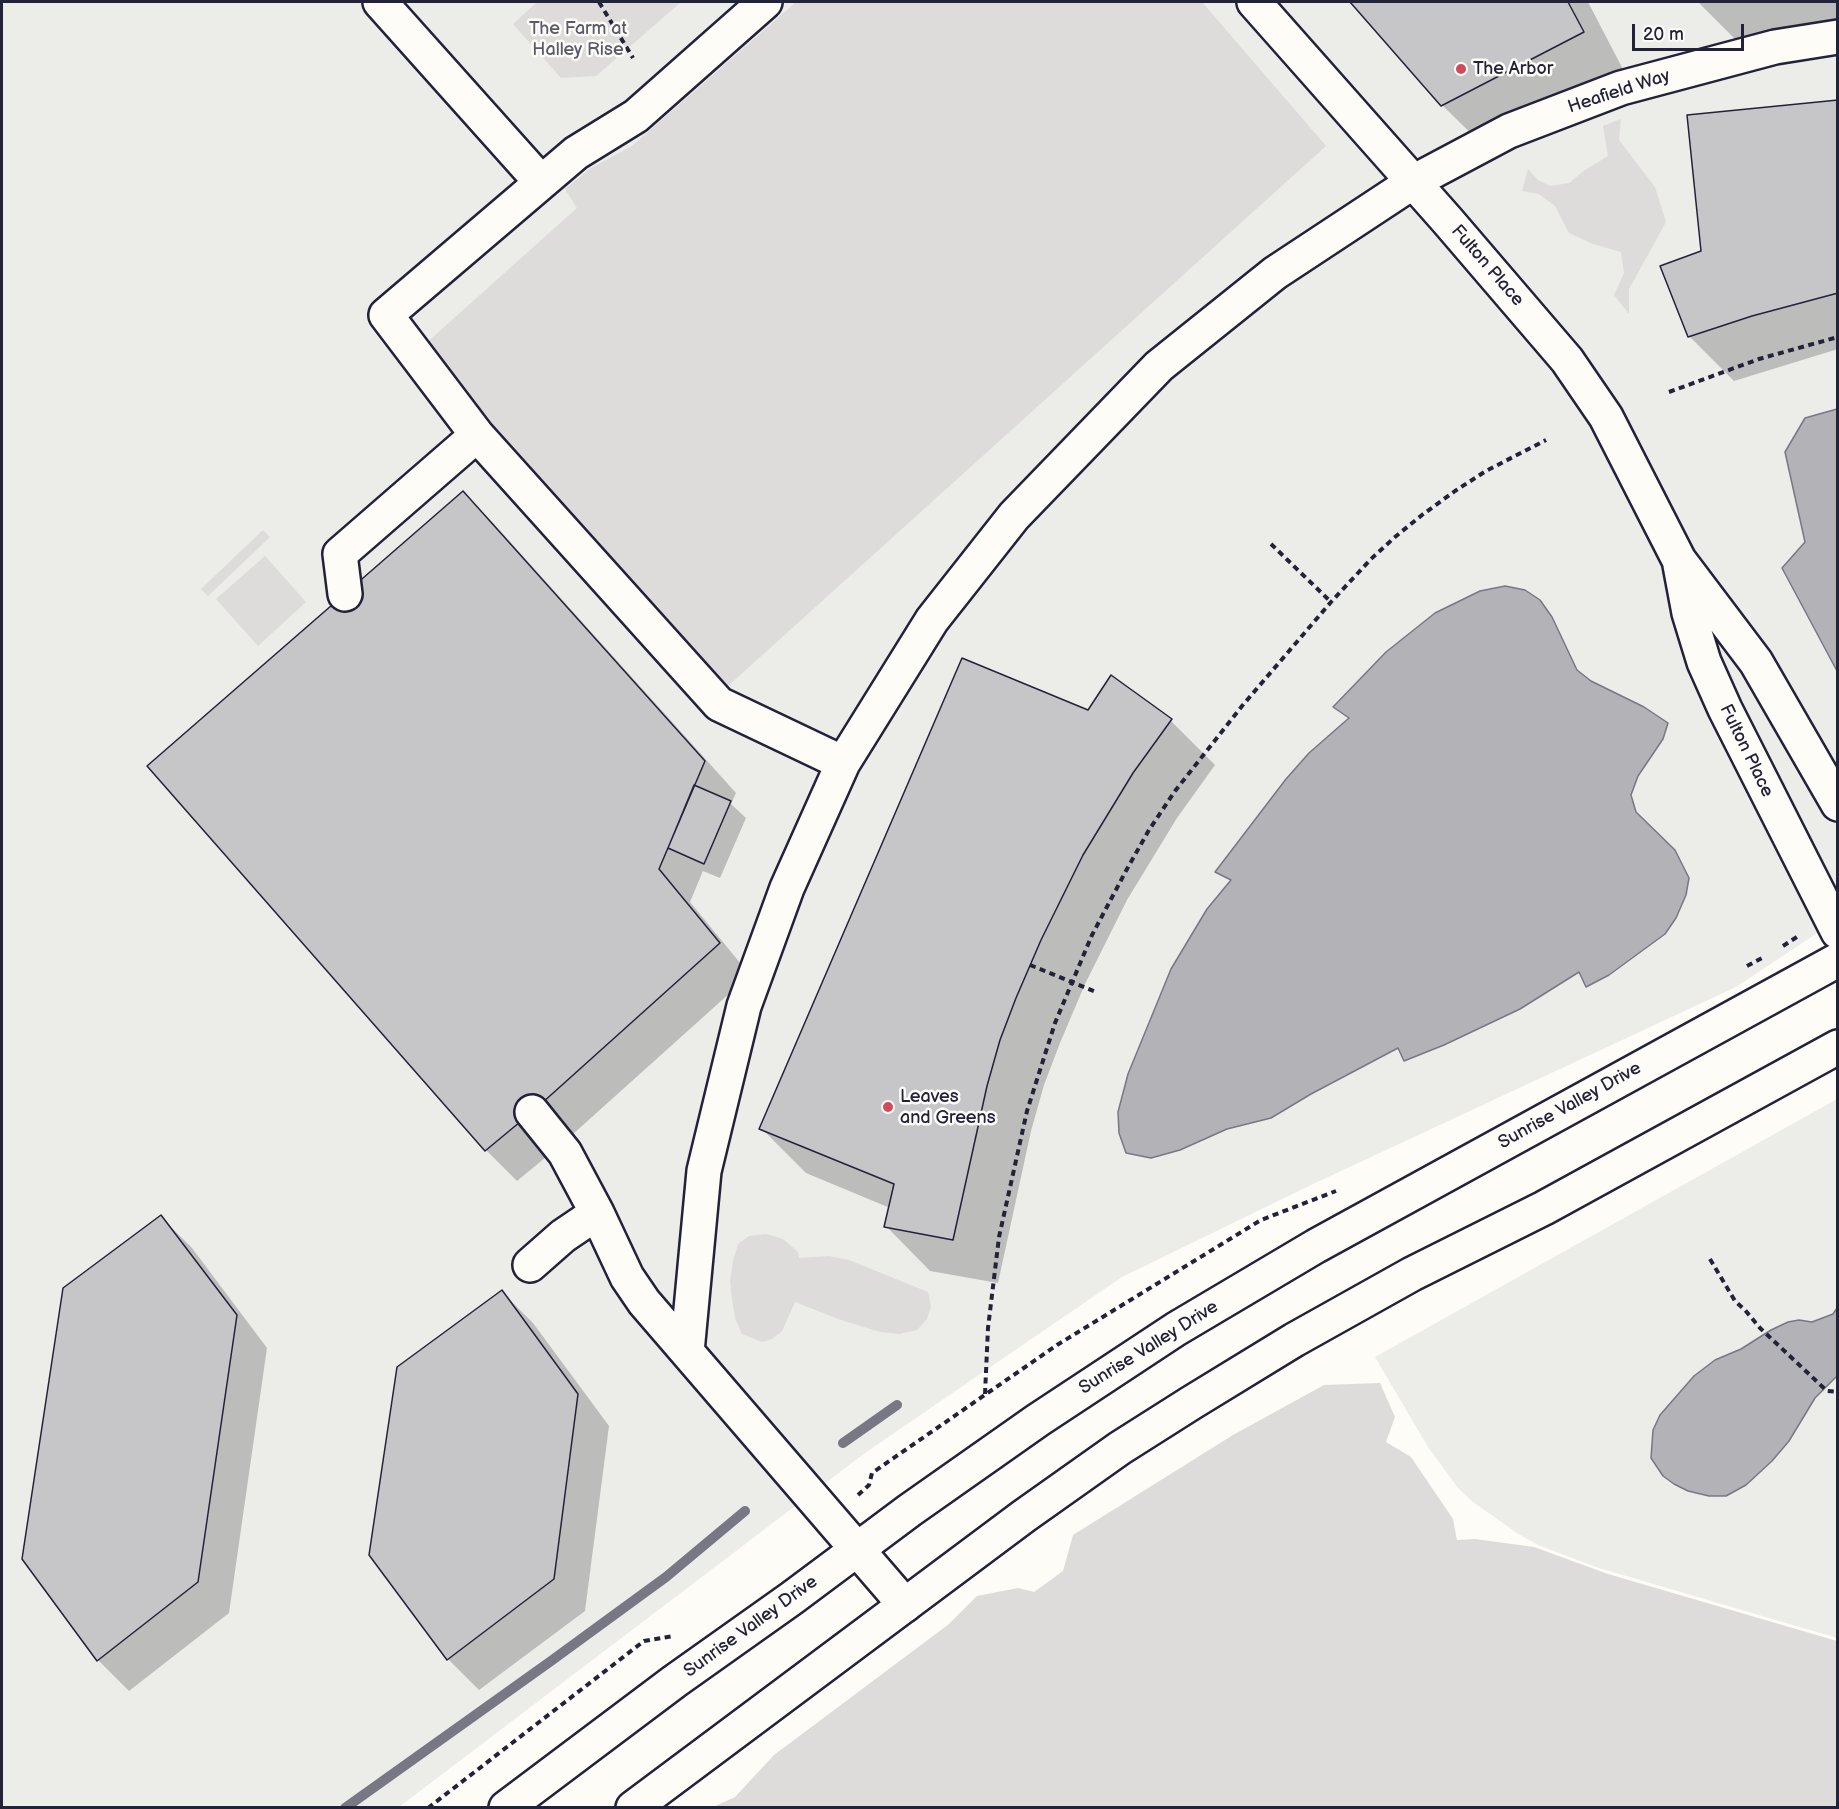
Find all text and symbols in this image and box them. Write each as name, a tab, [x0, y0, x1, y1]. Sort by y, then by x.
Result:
scale bar	[1635, 12, 1748, 50]
park label: The Farm at Halley Rise	[529, 18, 627, 60]
text: 20 m	[1643, 24, 1684, 45]
place label: The Arbor	[1473, 58, 1553, 80]
marker: The Arbor	[1454, 62, 1468, 76]
street label: Heafield Way	[1565, 65, 1673, 119]
street label: Fulton Place	[1446, 221, 1528, 311]
street label: Fulton Place	[1714, 701, 1778, 801]
street label: Sunrise Valley Drive	[1495, 1058, 1645, 1154]
place label: Leaves and Greens	[900, 1086, 996, 1128]
marker: Leaves and Greens	[881, 1100, 895, 1114]
street label: Sunrise Valley Drive	[1076, 1296, 1222, 1400]
street label: Sunrise Valley Drive	[680, 1571, 822, 1683]

